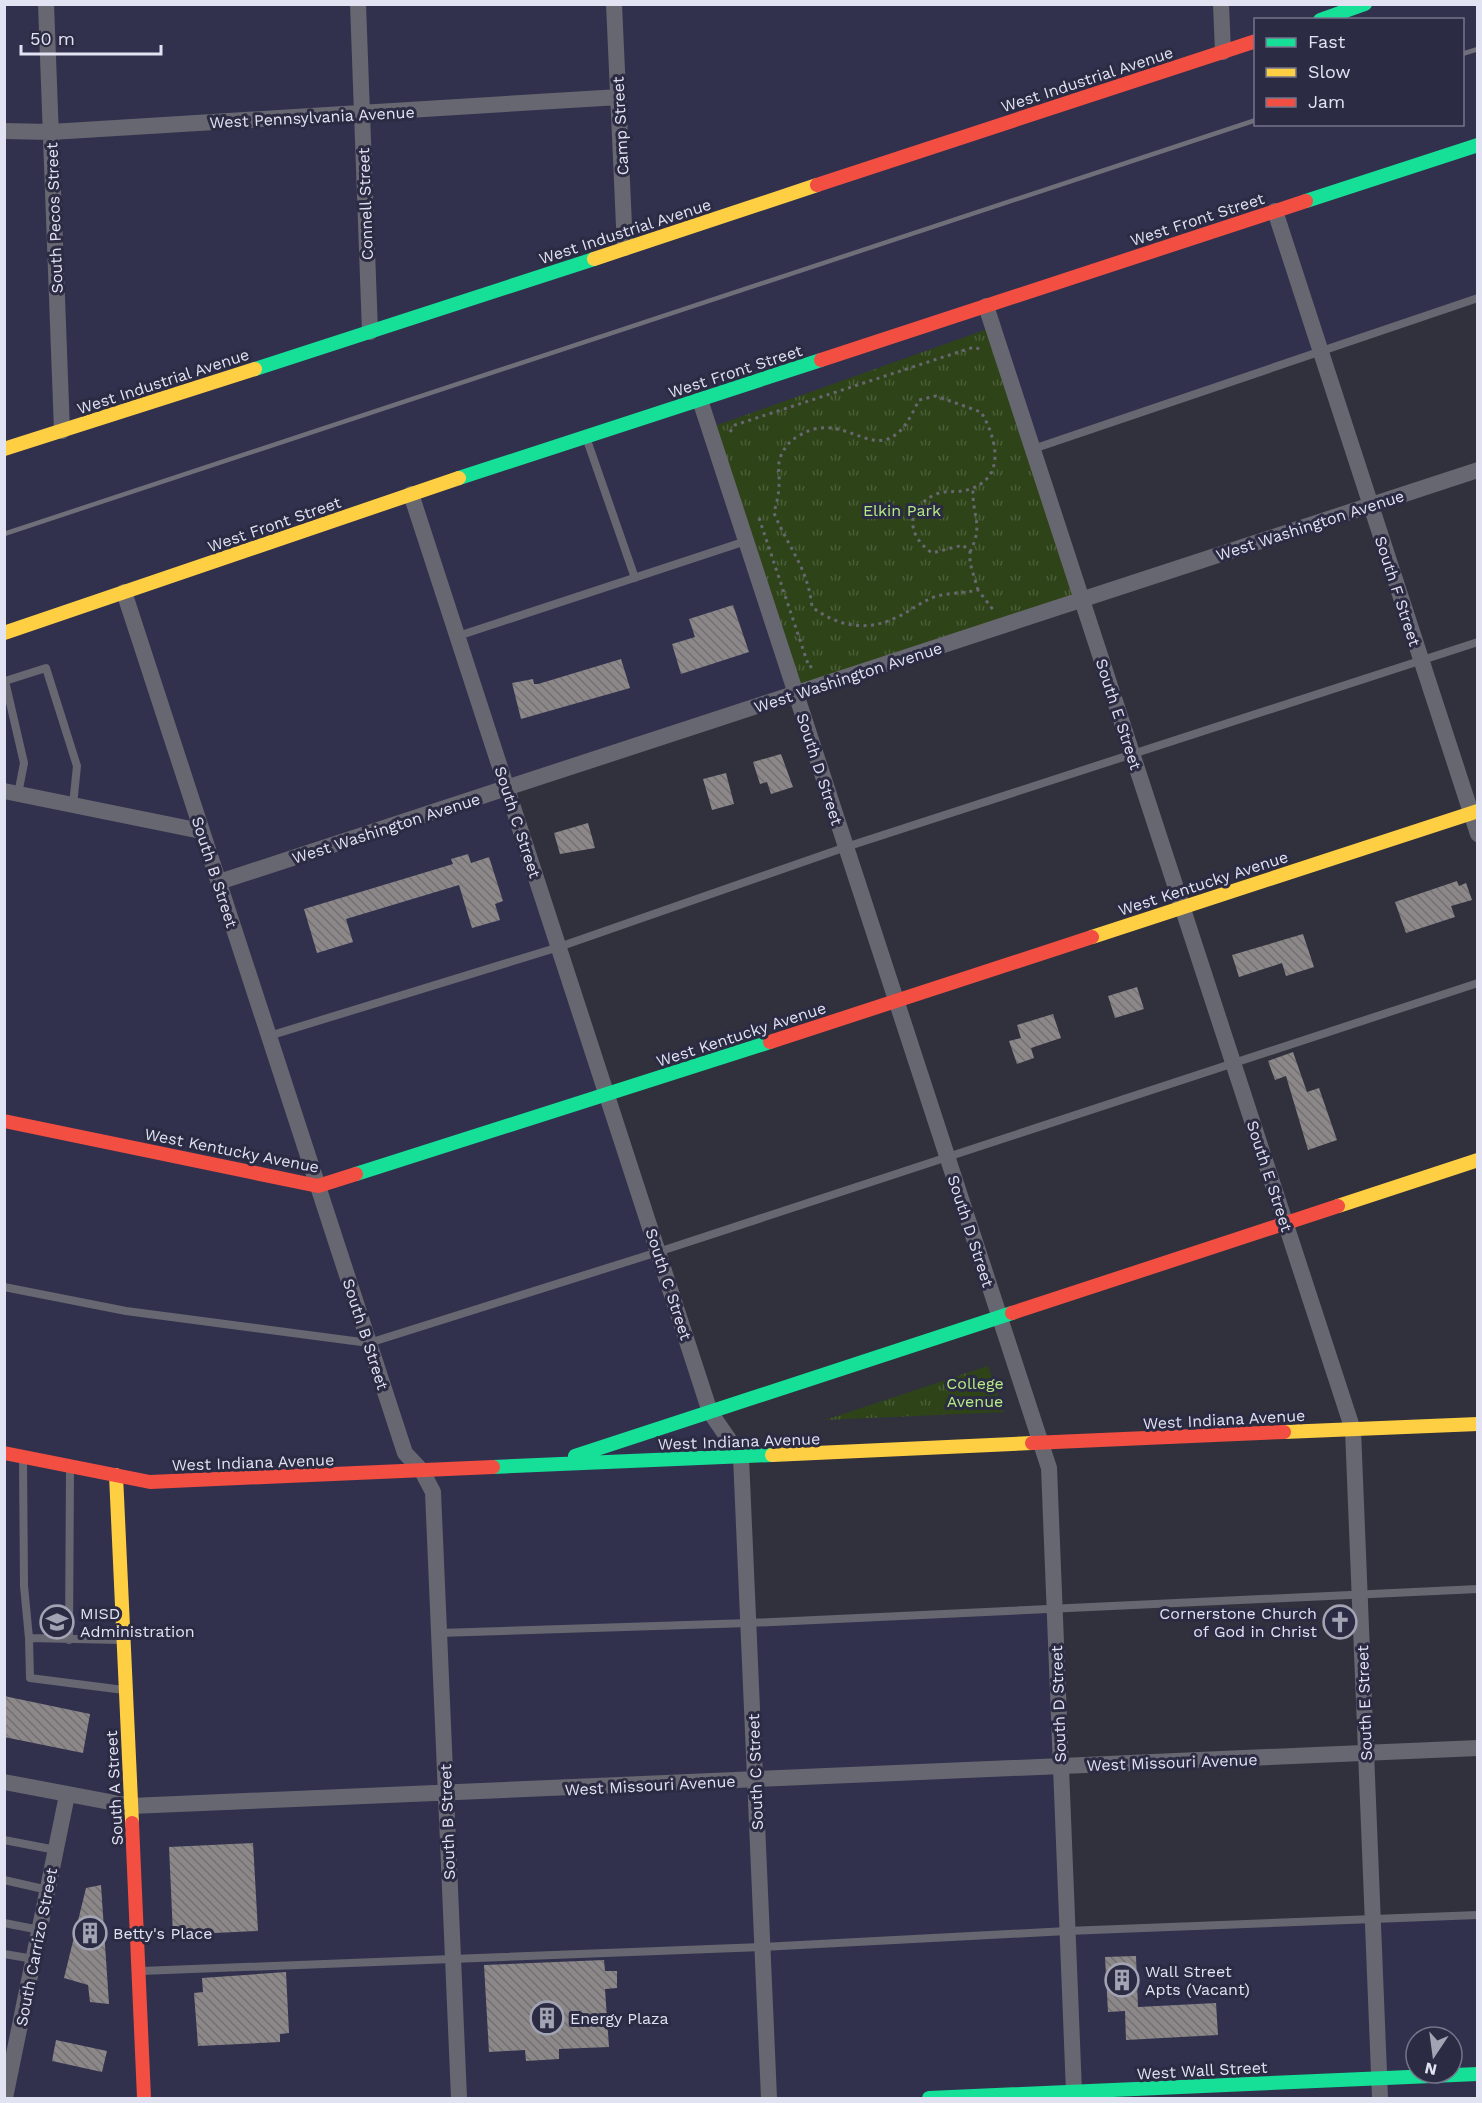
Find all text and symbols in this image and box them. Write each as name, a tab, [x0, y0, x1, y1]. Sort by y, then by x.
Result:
scale bar	[21, 18, 160, 56]
legend	[1254, 18, 1464, 126]
text: 50 m	[30, 28, 75, 49]
text: Fast	[1308, 31, 1346, 52]
street label: West Industrial Avenue	[999, 43, 1176, 116]
text: Slow	[1308, 61, 1351, 82]
street label: Camp Street	[608, 76, 633, 176]
text: Jam	[1308, 91, 1345, 112]
street label: West Pennsylvania Avenue	[209, 103, 415, 132]
street label: South Pecos Street	[42, 142, 67, 294]
street label: Connell Street	[354, 147, 377, 261]
street label: West Front Street	[1128, 189, 1267, 250]
street label: West Industrial Avenue	[537, 195, 714, 268]
street label: West Front Street	[666, 341, 805, 402]
street label: West Industrial Avenue	[75, 345, 252, 418]
street label: West Washington Avenue	[1214, 486, 1407, 565]
street label: West Front Street	[205, 493, 344, 556]
park label: Elkin Park	[863, 501, 941, 520]
street label: South F Street	[1371, 534, 1424, 649]
street label: West Washington Avenue	[752, 638, 945, 717]
street label: South E Street	[1092, 656, 1146, 772]
street label: South D Street	[792, 711, 847, 828]
street label: South C Street	[491, 764, 545, 881]
street label: West Washington Avenue	[290, 789, 483, 868]
street label: South B Street	[188, 814, 242, 930]
street label: West Kentucky Avenue	[1116, 847, 1290, 920]
street label: West Kentucky Avenue	[654, 998, 828, 1071]
street label: South E Street	[1243, 1118, 1297, 1234]
street label: West Kentucky Avenue	[143, 1124, 321, 1177]
street label: South D Street	[943, 1173, 998, 1290]
street label: South C Street	[642, 1226, 696, 1343]
street label: South B Street	[339, 1276, 393, 1392]
park label: College Avenue	[946, 1374, 1004, 1411]
street label: West Indiana Avenue	[1142, 1406, 1306, 1433]
street label: West Indiana Avenue	[657, 1429, 821, 1454]
street label: West Indiana Avenue	[171, 1450, 335, 1475]
school or university icon: MISD Administration	[39, 1604, 75, 1640]
place label: MISD Administration	[80, 1604, 195, 1641]
place label: Cornerstone Church of God in Christ	[1159, 1604, 1317, 1641]
church icon: Cornerstone Church of God in Christ	[1322, 1604, 1358, 1640]
street label: South D Street	[1047, 1645, 1070, 1763]
street label: South E Street	[1353, 1645, 1376, 1761]
street label: South C Street	[744, 1713, 767, 1830]
street label: South A Street	[102, 1730, 127, 1846]
street label: West Missouri Avenue	[1086, 1750, 1258, 1775]
street label: South B Street	[436, 1763, 459, 1880]
street label: West Missouri Avenue	[564, 1772, 736, 1799]
street label: South Carrizo Street	[12, 1866, 61, 2028]
building icon: Betty's Place	[72, 1915, 108, 1951]
place label: Betty's Place	[113, 1924, 212, 1943]
building icon: Wall Street Apts (Vacant)	[1104, 1962, 1140, 1998]
place label: Wall Street Apts (Vacant)	[1145, 1962, 1250, 1999]
building icon: Energy Plaza	[529, 2000, 565, 2036]
place label: Energy Plaza	[570, 2009, 669, 2028]
north arrow	[1404, 2025, 1464, 2085]
street label: West Wall Street	[1136, 2058, 1268, 2083]
text: N	[1423, 2059, 1439, 2080]

